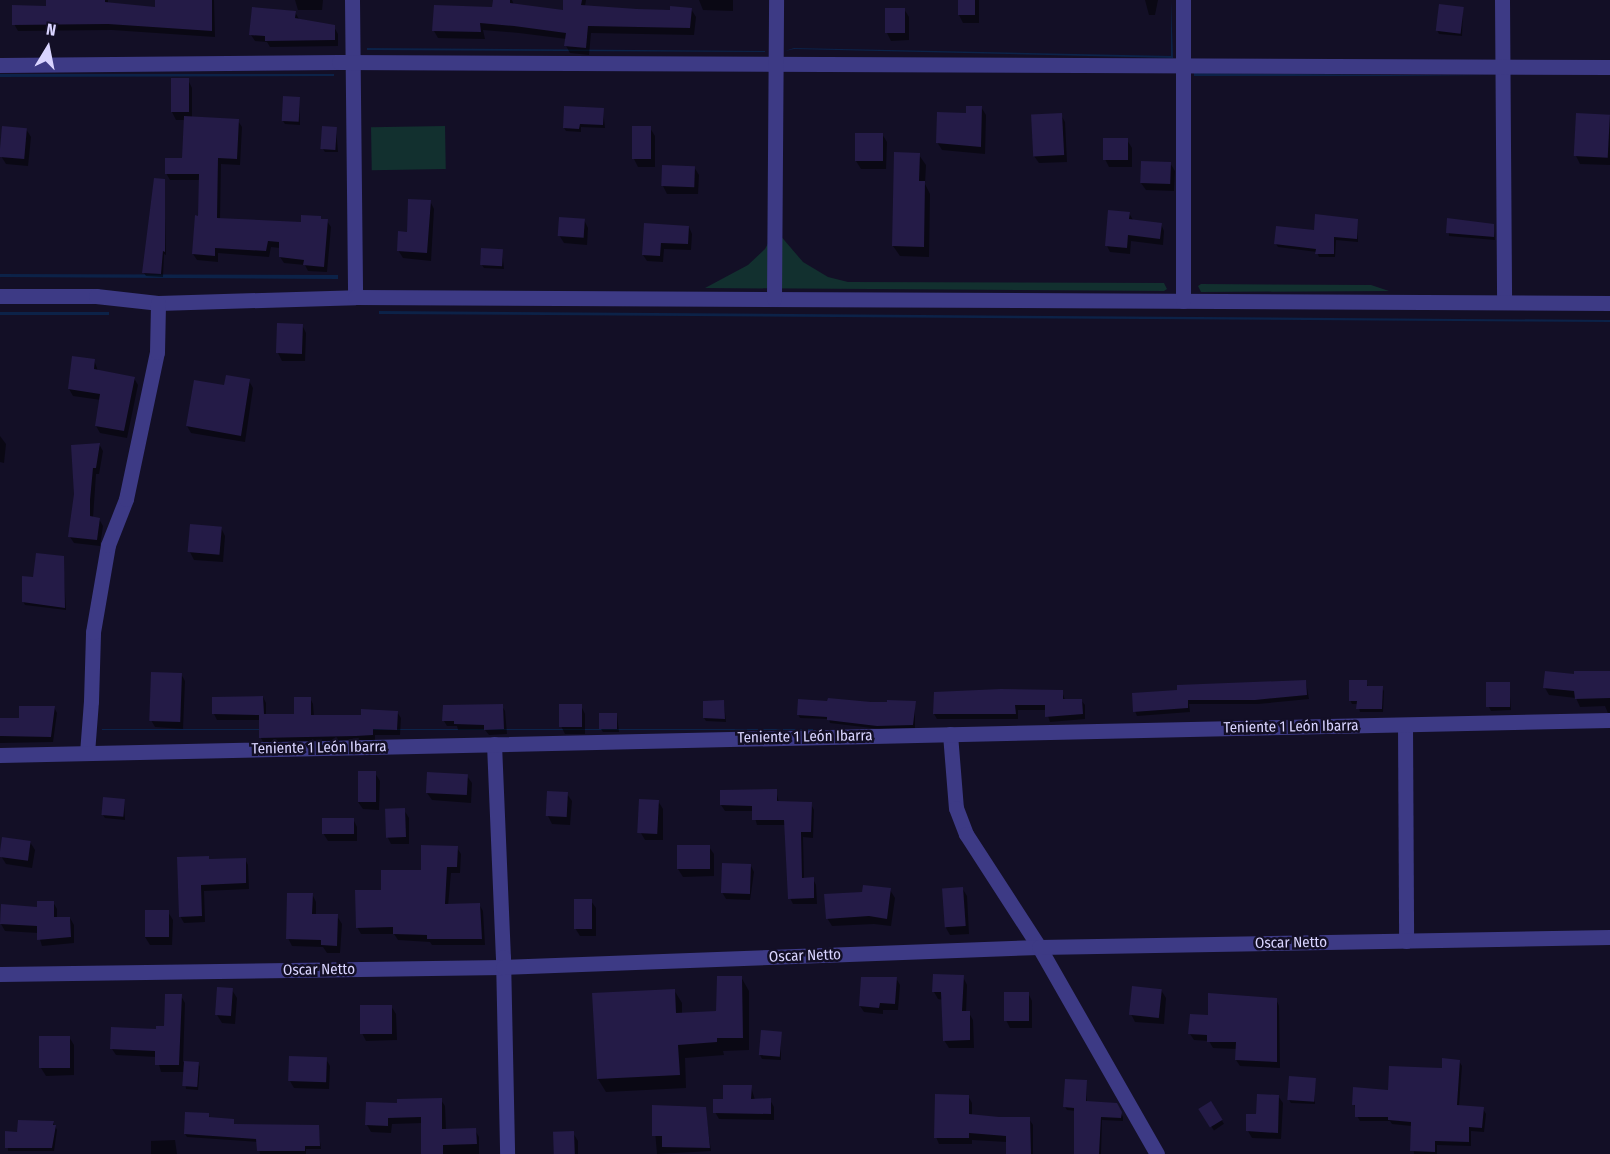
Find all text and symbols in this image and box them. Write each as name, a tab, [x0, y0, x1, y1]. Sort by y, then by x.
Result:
north arrow	[18, 18, 78, 78]
text: N	[45, 20, 58, 40]
street label: Teniente 1 León Ibarra	[1223, 717, 1359, 737]
street label: Teniente 1 León Ibarra	[737, 727, 873, 747]
street label: Teniente 1 León Ibarra	[251, 738, 387, 758]
street label: Oscar Netto	[1255, 933, 1327, 953]
street label: Oscar Netto	[769, 946, 841, 966]
street label: Oscar Netto	[283, 960, 355, 980]

